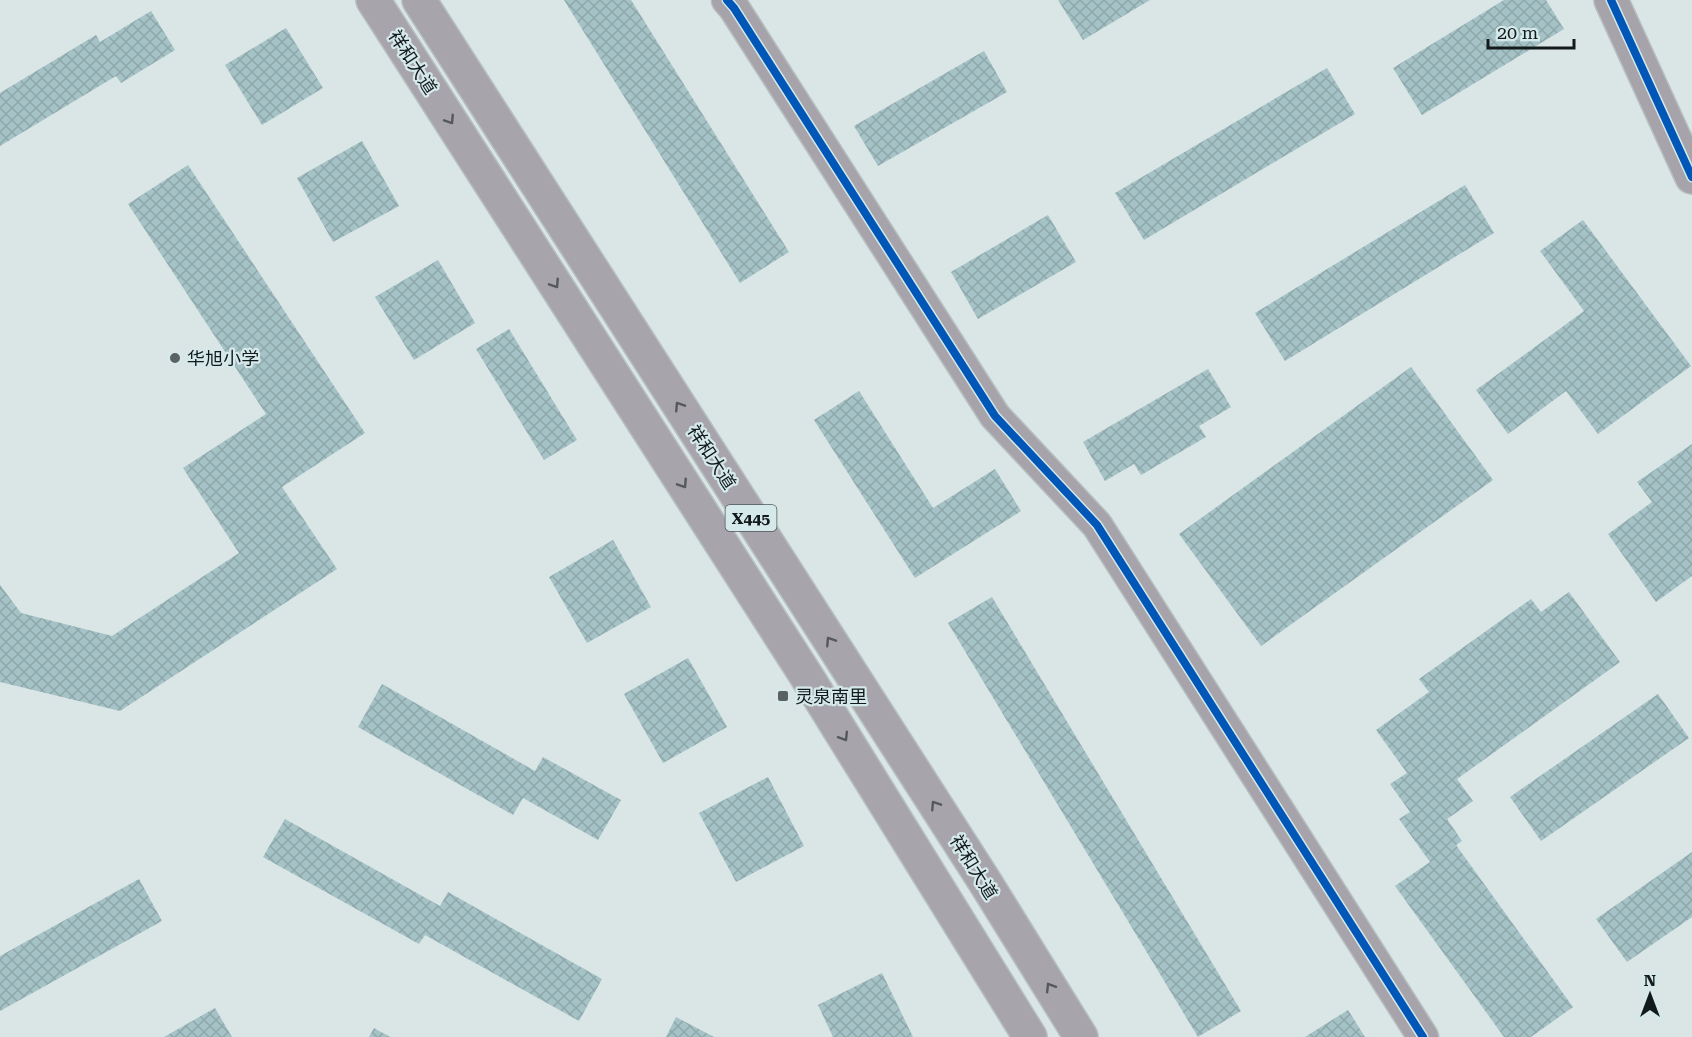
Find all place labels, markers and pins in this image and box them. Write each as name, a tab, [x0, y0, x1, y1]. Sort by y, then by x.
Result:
place label: 华旭小学	[187, 348, 259, 369]
marker: 华旭小学	[168, 351, 182, 365]
place label: 灵泉南里	[795, 686, 867, 707]
marker: 灵泉南里	[776, 689, 790, 703]

